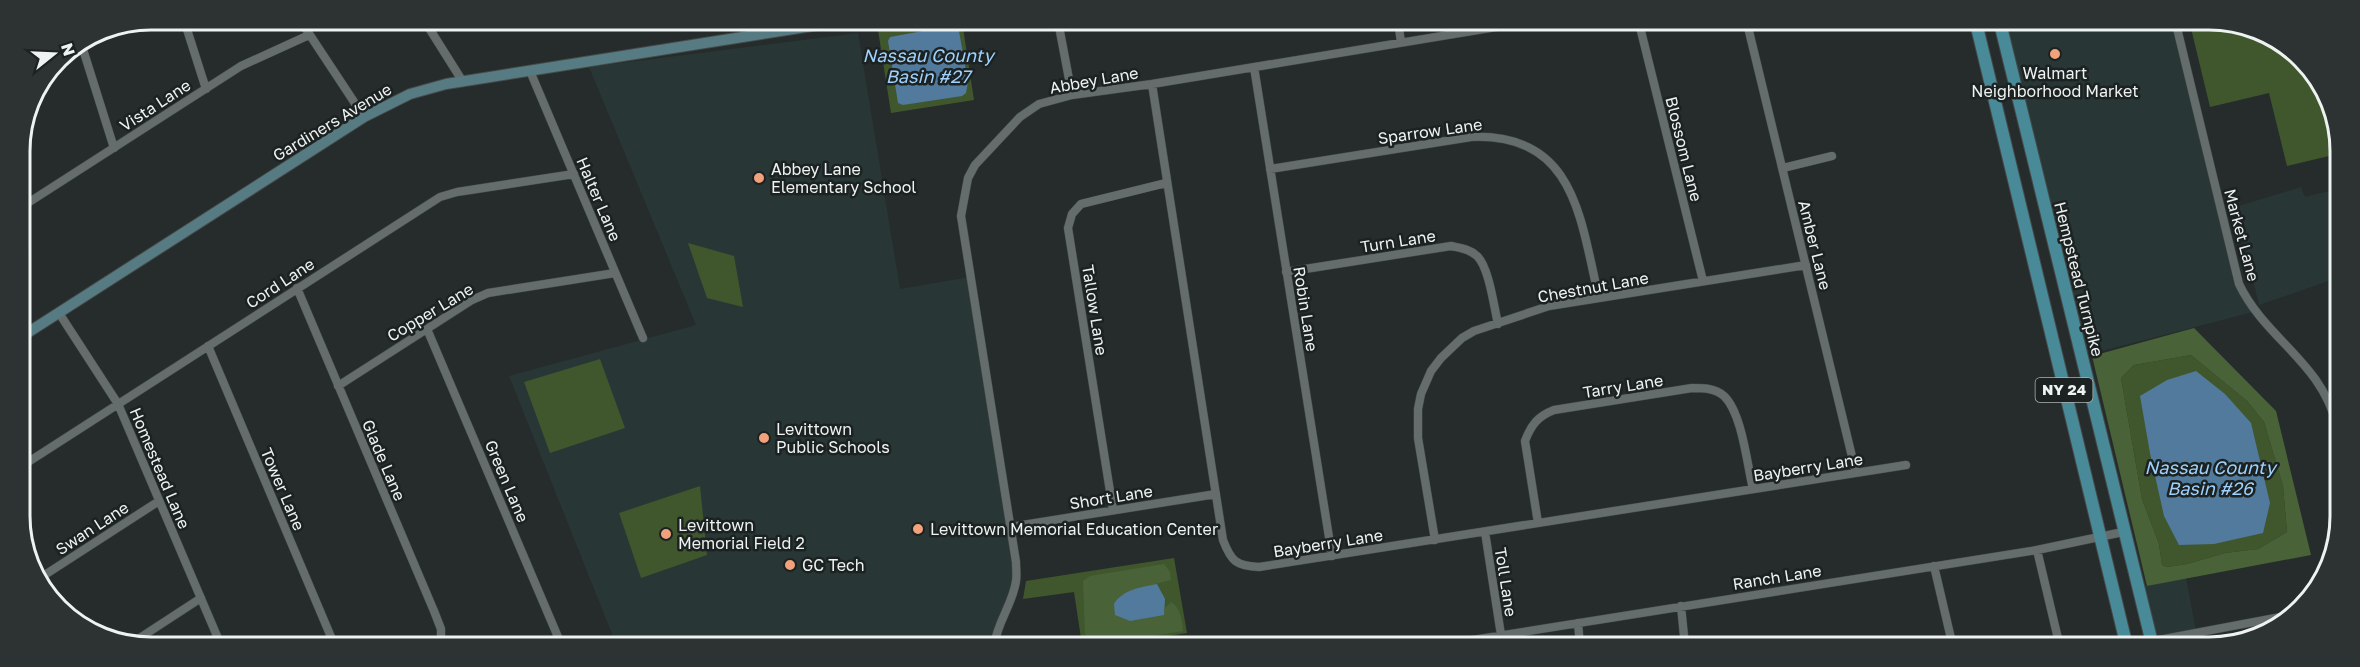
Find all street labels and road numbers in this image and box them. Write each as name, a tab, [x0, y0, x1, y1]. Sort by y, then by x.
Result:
street label: Abbey Lane	[1048, 62, 1140, 98]
street label: Vista Lane	[116, 75, 194, 135]
street label: Gardiners Avenue	[269, 79, 395, 165]
street label: Blossom Lane	[1661, 94, 1707, 204]
street label: Sparrow Lane	[1376, 114, 1484, 148]
street label: Halter Lane	[572, 154, 626, 244]
street label: Market Lane	[2220, 187, 2264, 283]
street label: Amber Lane	[1794, 198, 1836, 292]
street label: Hempstead Turnpike	[2050, 200, 2108, 358]
street label: Turn Lane	[1359, 225, 1437, 257]
street label: Cord Lane	[242, 253, 318, 313]
street label: Tallow Lane	[1078, 263, 1112, 357]
street label: Robin Lane	[1289, 265, 1323, 353]
street label: Chestnut Lane	[1536, 267, 1650, 307]
street label: Copper Lane	[383, 278, 477, 346]
street label: Tarry Lane	[1581, 370, 1665, 402]
road number: NY 24	[2036, 378, 2092, 402]
street label: Homestead Lane	[125, 404, 195, 532]
street label: Glade Lane	[358, 417, 410, 503]
street label: Green Lane	[481, 437, 533, 525]
street label: Tower Lane	[257, 445, 309, 533]
street label: Bayberry Lane	[1752, 448, 1864, 486]
street label: Short Lane	[1068, 481, 1154, 513]
street label: Swan Lane	[52, 497, 132, 559]
street label: Bayberry Lane	[1272, 524, 1384, 562]
street label: Toll Lane	[1491, 546, 1521, 618]
street label: Ranch Lane	[1731, 560, 1823, 594]

